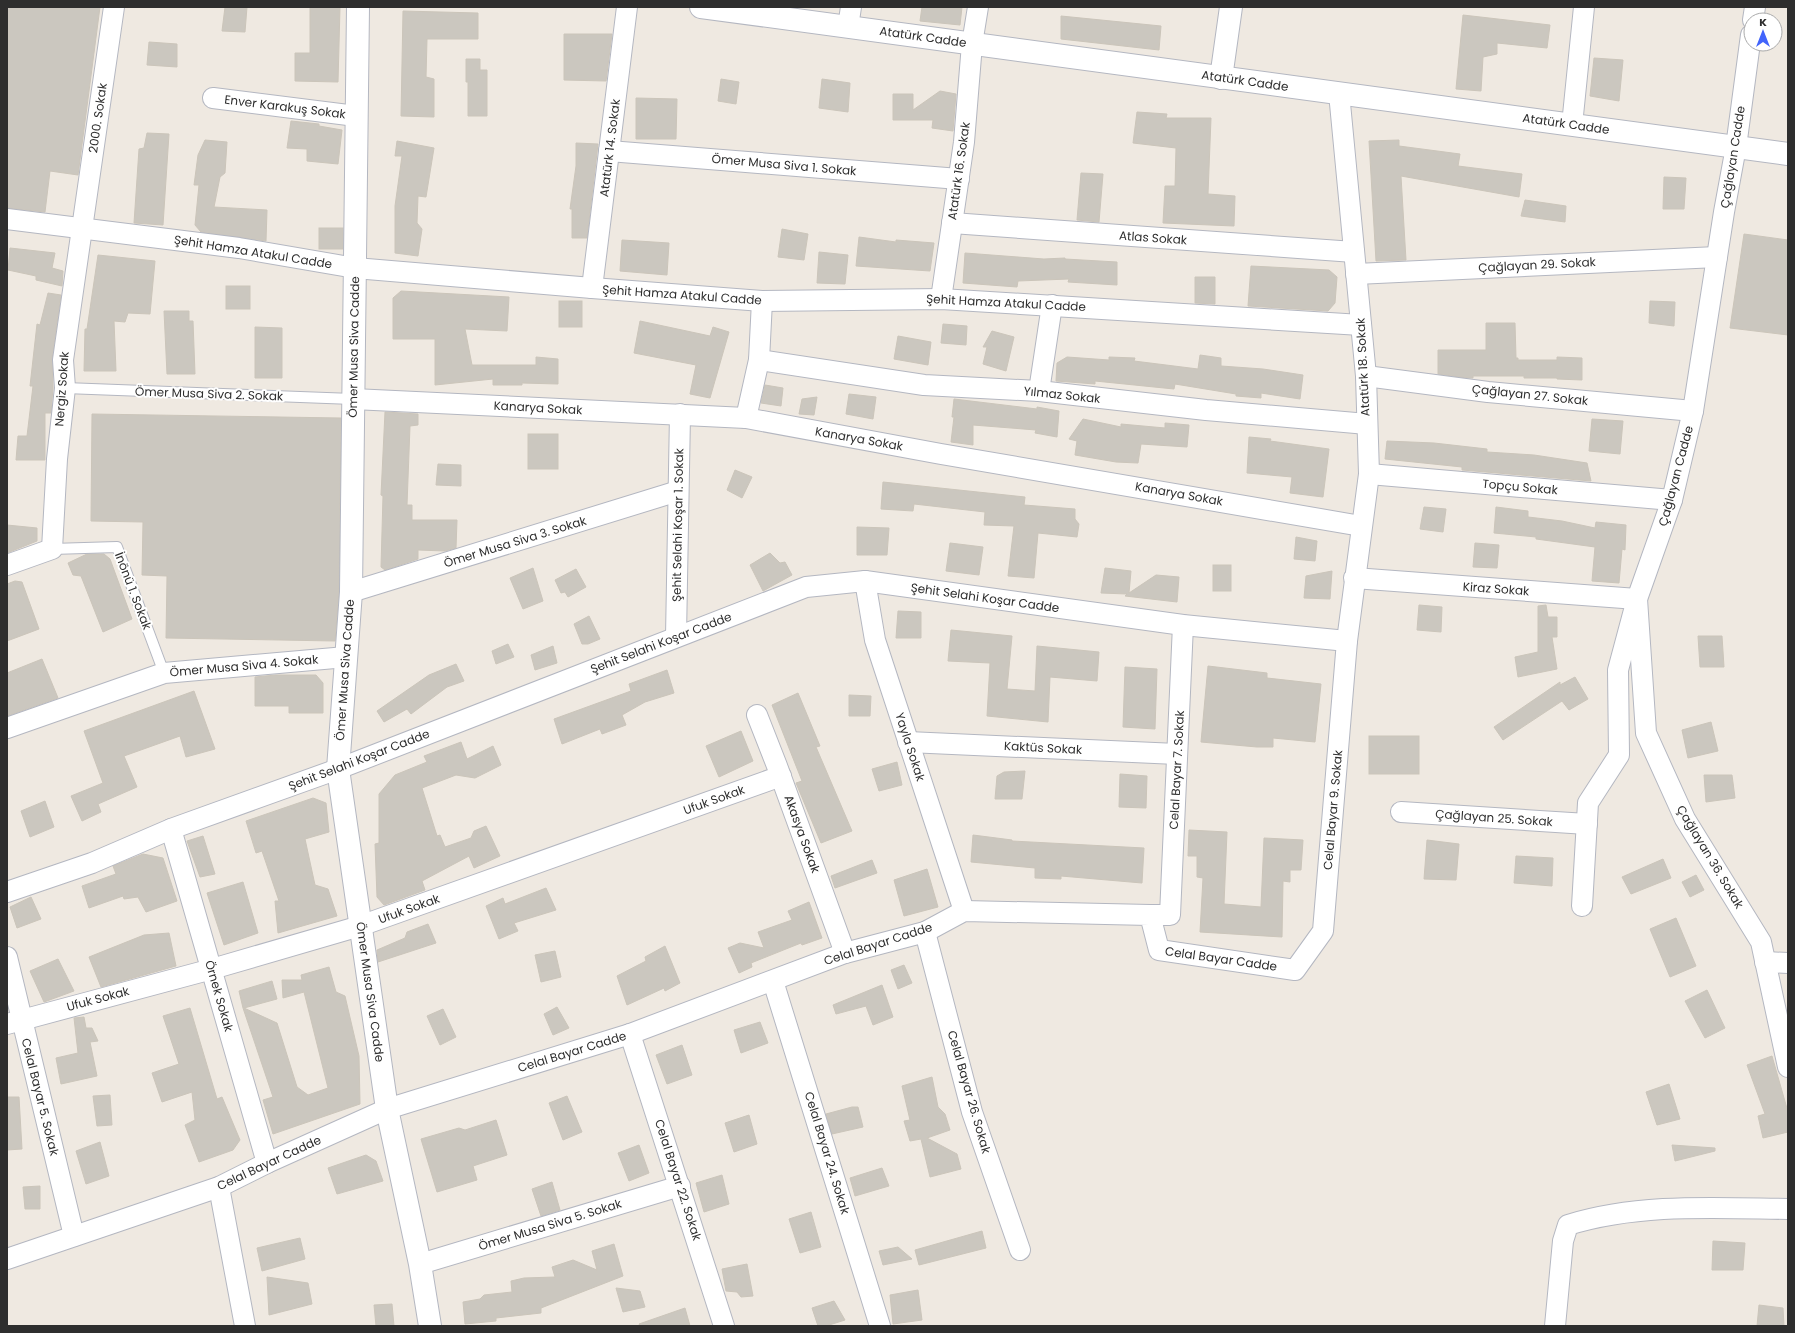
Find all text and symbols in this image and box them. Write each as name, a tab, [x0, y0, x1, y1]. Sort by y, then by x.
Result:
north arrow	[1743, 12, 1783, 52]
text: K	[1759, 14, 1767, 30]
street label: Atatürk Cadde	[879, 22, 968, 51]
street label: Atatürk Cadde	[1201, 66, 1290, 95]
street label: 2000. Sokak	[84, 81, 111, 154]
street label: Enver Karakuş Sokak	[223, 91, 348, 122]
street label: Atatürk 14. Sokak	[595, 97, 624, 198]
street label: Çağlayan Cadde	[1716, 105, 1749, 209]
street label: Atatürk Cadde	[1522, 109, 1611, 138]
street label: Atatürk 16. Sokak	[943, 120, 974, 221]
street label: Ömer Musa Siva 1. Sokak	[711, 150, 858, 179]
street label: Atlas Sokak	[1118, 227, 1188, 248]
street label: Şehit Hamza Atakul Cadde	[173, 231, 333, 272]
street label: Çağlayan 29. Sokak	[1478, 253, 1597, 276]
street label: Ömer Musa Siva Cadde	[344, 276, 363, 418]
street label: Şehit Hamza Atakul Cadde	[602, 280, 762, 309]
street label: Şehit Hamza Atakul Cadde	[926, 290, 1086, 315]
street label: Atatürk 18. Sokak	[1351, 316, 1374, 417]
street label: Nergiz Sokak	[50, 350, 73, 427]
street label: Çağlayan 27. Sokak	[1471, 380, 1590, 409]
street label: Ömer Musa Siva 2. Sokak	[135, 382, 284, 405]
street label: Yılmaz Sokak	[1023, 382, 1102, 407]
street label: Kanarya Sokak	[493, 397, 584, 418]
street label: Kanarya Sokak	[814, 422, 905, 455]
street label: Çağlayan Cadde	[1654, 424, 1697, 528]
street label: Şehit Selahi Koşar 1. Sokak	[668, 447, 687, 602]
street label: Topçu Sokak	[1482, 475, 1559, 498]
street label: Kanarya Sokak	[1134, 477, 1225, 510]
street label: Ömer Musa Siva 3. Sokak	[441, 511, 589, 571]
street label: İnönü 1. Sokak	[111, 550, 156, 633]
street label: Kiraz Sokak	[1462, 578, 1531, 599]
street label: Şehit Selahi Koşar Cadde	[910, 579, 1061, 616]
street label: Ömer Musa Siva Cadde	[331, 599, 358, 741]
street label: Şehit Selahi Koşar Cadde	[588, 608, 734, 677]
street label: Ömer Musa Siva 4. Sokak	[169, 650, 320, 680]
street label: Celal Bayar 7. Sokak	[1165, 709, 1188, 830]
street label: Yayla Sokak	[891, 710, 930, 784]
street label: Şehit Selahi Koşar Cadde	[286, 725, 432, 794]
street label: Kaktüs Sokak	[1004, 737, 1083, 758]
street label: Celal Bayar 9. Sokak	[1319, 748, 1346, 871]
street label: Ufuk Sokak	[681, 780, 748, 819]
street label: Akasya Sokak	[780, 792, 825, 876]
street label: Çağlayan 36. Sokak	[1673, 802, 1748, 912]
street label: Çağlayan 25. Sokak	[1435, 805, 1554, 830]
street label: Ufuk Sokak	[376, 889, 443, 928]
street label: Celal Bayar Cadde	[821, 918, 934, 969]
street label: Ömer Musa Siva Cadde	[352, 921, 389, 1063]
street label: Celal Bayar Cadde	[1164, 942, 1278, 975]
street label: Örnek Sokak	[201, 958, 238, 1034]
street label: Ufuk Sokak	[65, 982, 132, 1015]
street label: Celal Bayar Cadde	[515, 1027, 628, 1076]
street label: Celal Bayar 26. Sokak	[944, 1028, 995, 1156]
street label: Celal Bayar 5. Sokak	[18, 1036, 63, 1158]
street label: Celal Bayar 24. Sokak	[801, 1089, 854, 1217]
street label: Celal Bayar 22. Sokak	[651, 1117, 706, 1243]
street label: Celal Bayar Cadde	[214, 1131, 324, 1194]
street label: Ömer Musa Siva 5. Sokak	[476, 1194, 624, 1254]

